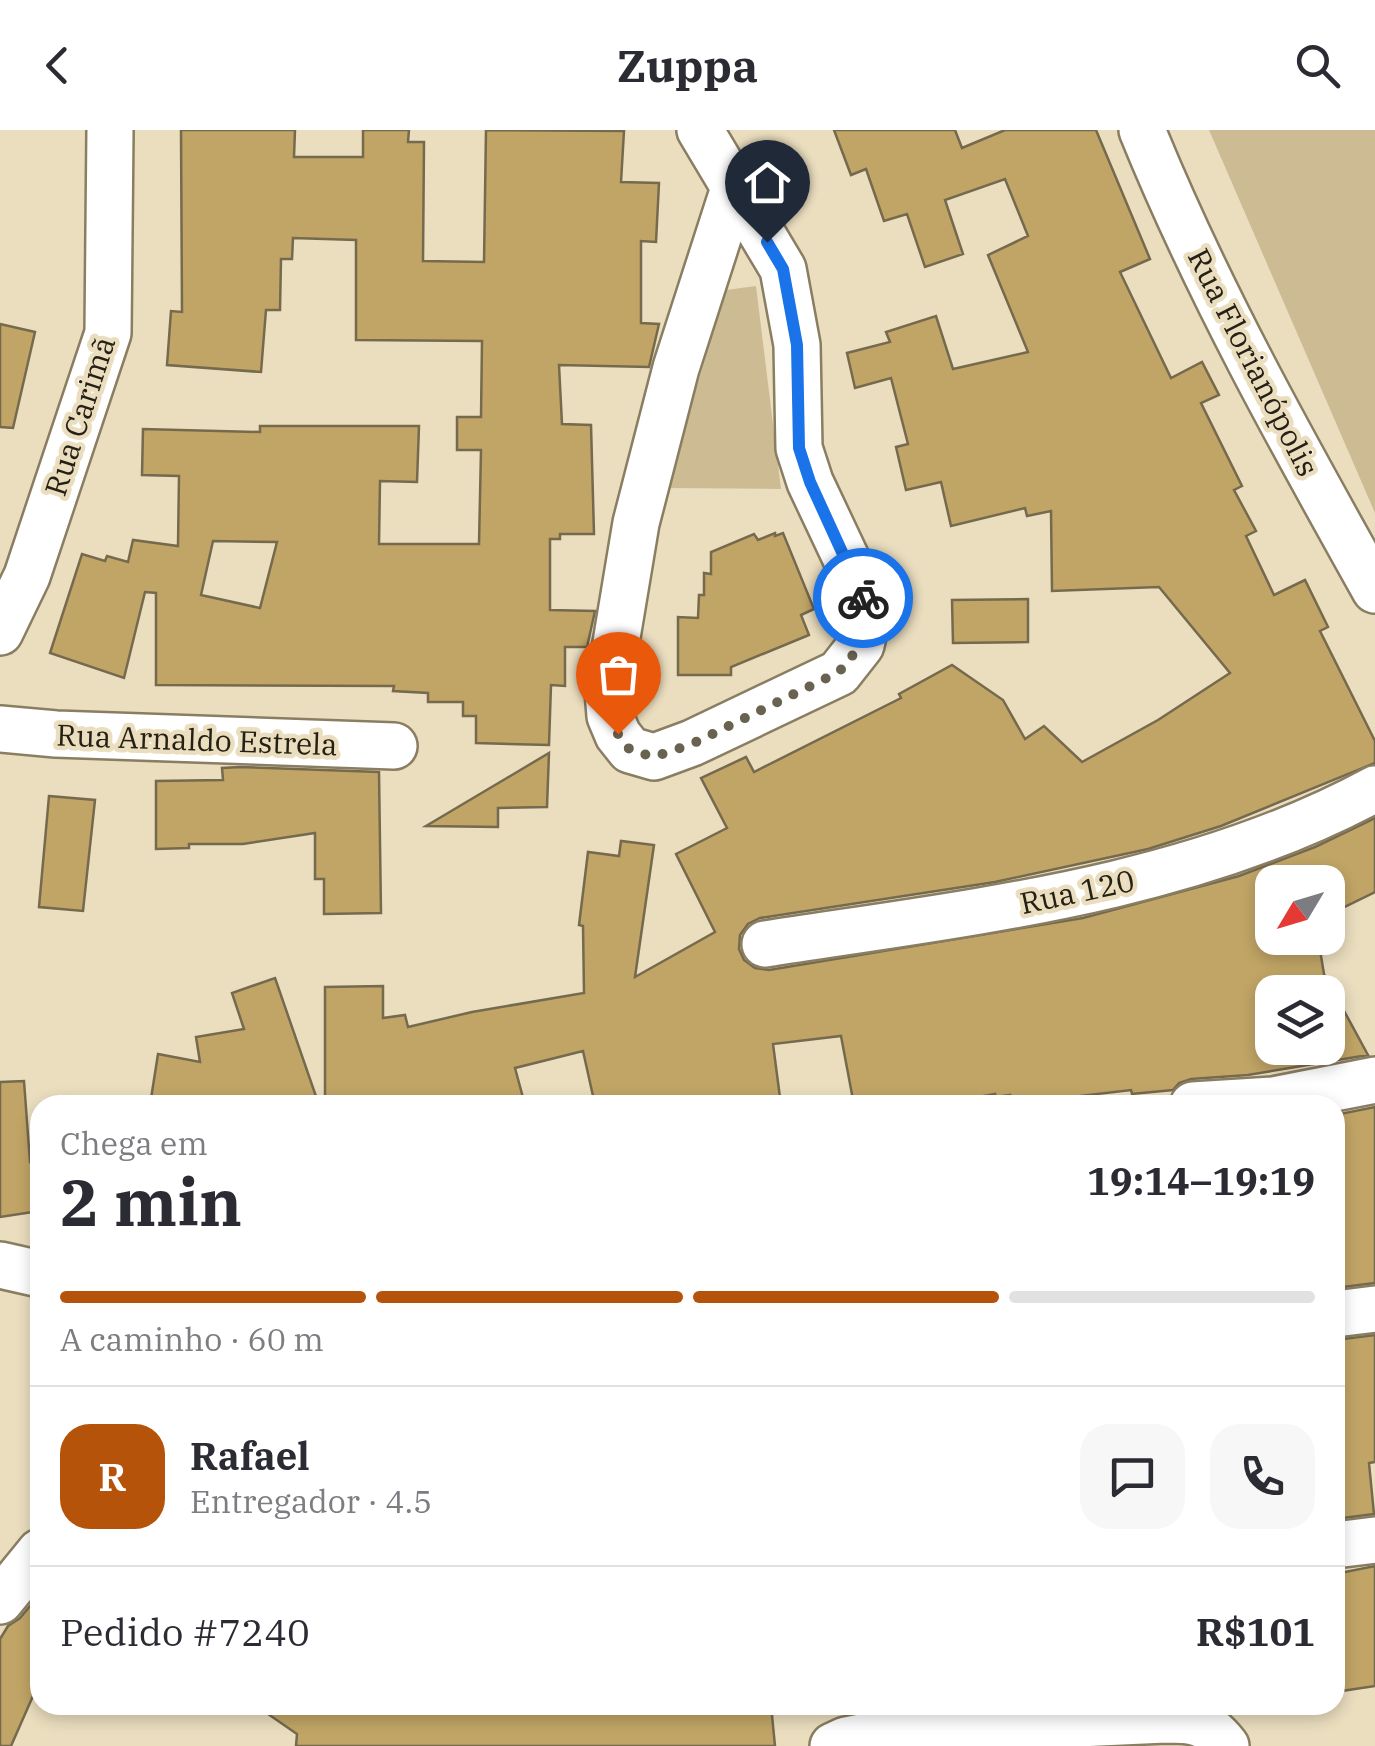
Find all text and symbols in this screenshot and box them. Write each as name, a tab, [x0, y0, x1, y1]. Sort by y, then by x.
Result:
text: Zuppa	[617, 36, 758, 94]
icon: back	[30, 38, 85, 93]
icon: search	[1290, 38, 1345, 93]
pin	[725, 140, 810, 243]
icon: home	[740, 155, 795, 210]
street label: Rua Florianópolis	[1180, 242, 1328, 482]
street label: Rua Carimã	[35, 331, 123, 501]
courier	[813, 548, 913, 648]
icon: bike	[836, 571, 891, 626]
pin	[576, 632, 661, 735]
icon: bag	[591, 647, 646, 702]
street label: Rua Arnaldo Estrela	[56, 715, 338, 763]
street label: Rua 120	[1016, 860, 1138, 922]
north arrow	[1255, 865, 1345, 955]
map controls	[1255, 865, 1345, 1065]
button: layers	[1255, 975, 1345, 1065]
text: Chega em	[60, 1122, 208, 1164]
text: 19:14–19:19	[1087, 1156, 1315, 1205]
text: 2 min	[60, 1159, 242, 1244]
text: A caminho · 60 m	[60, 1318, 324, 1360]
button: chat	[1080, 1424, 1185, 1529]
button: phone	[1210, 1424, 1315, 1529]
text: Rafael	[190, 1431, 310, 1480]
text: R	[99, 1452, 126, 1501]
text: Entregador · 4.5	[190, 1480, 432, 1522]
text: Pedido #7240	[60, 1607, 310, 1656]
text: R$101	[1196, 1607, 1315, 1656]

